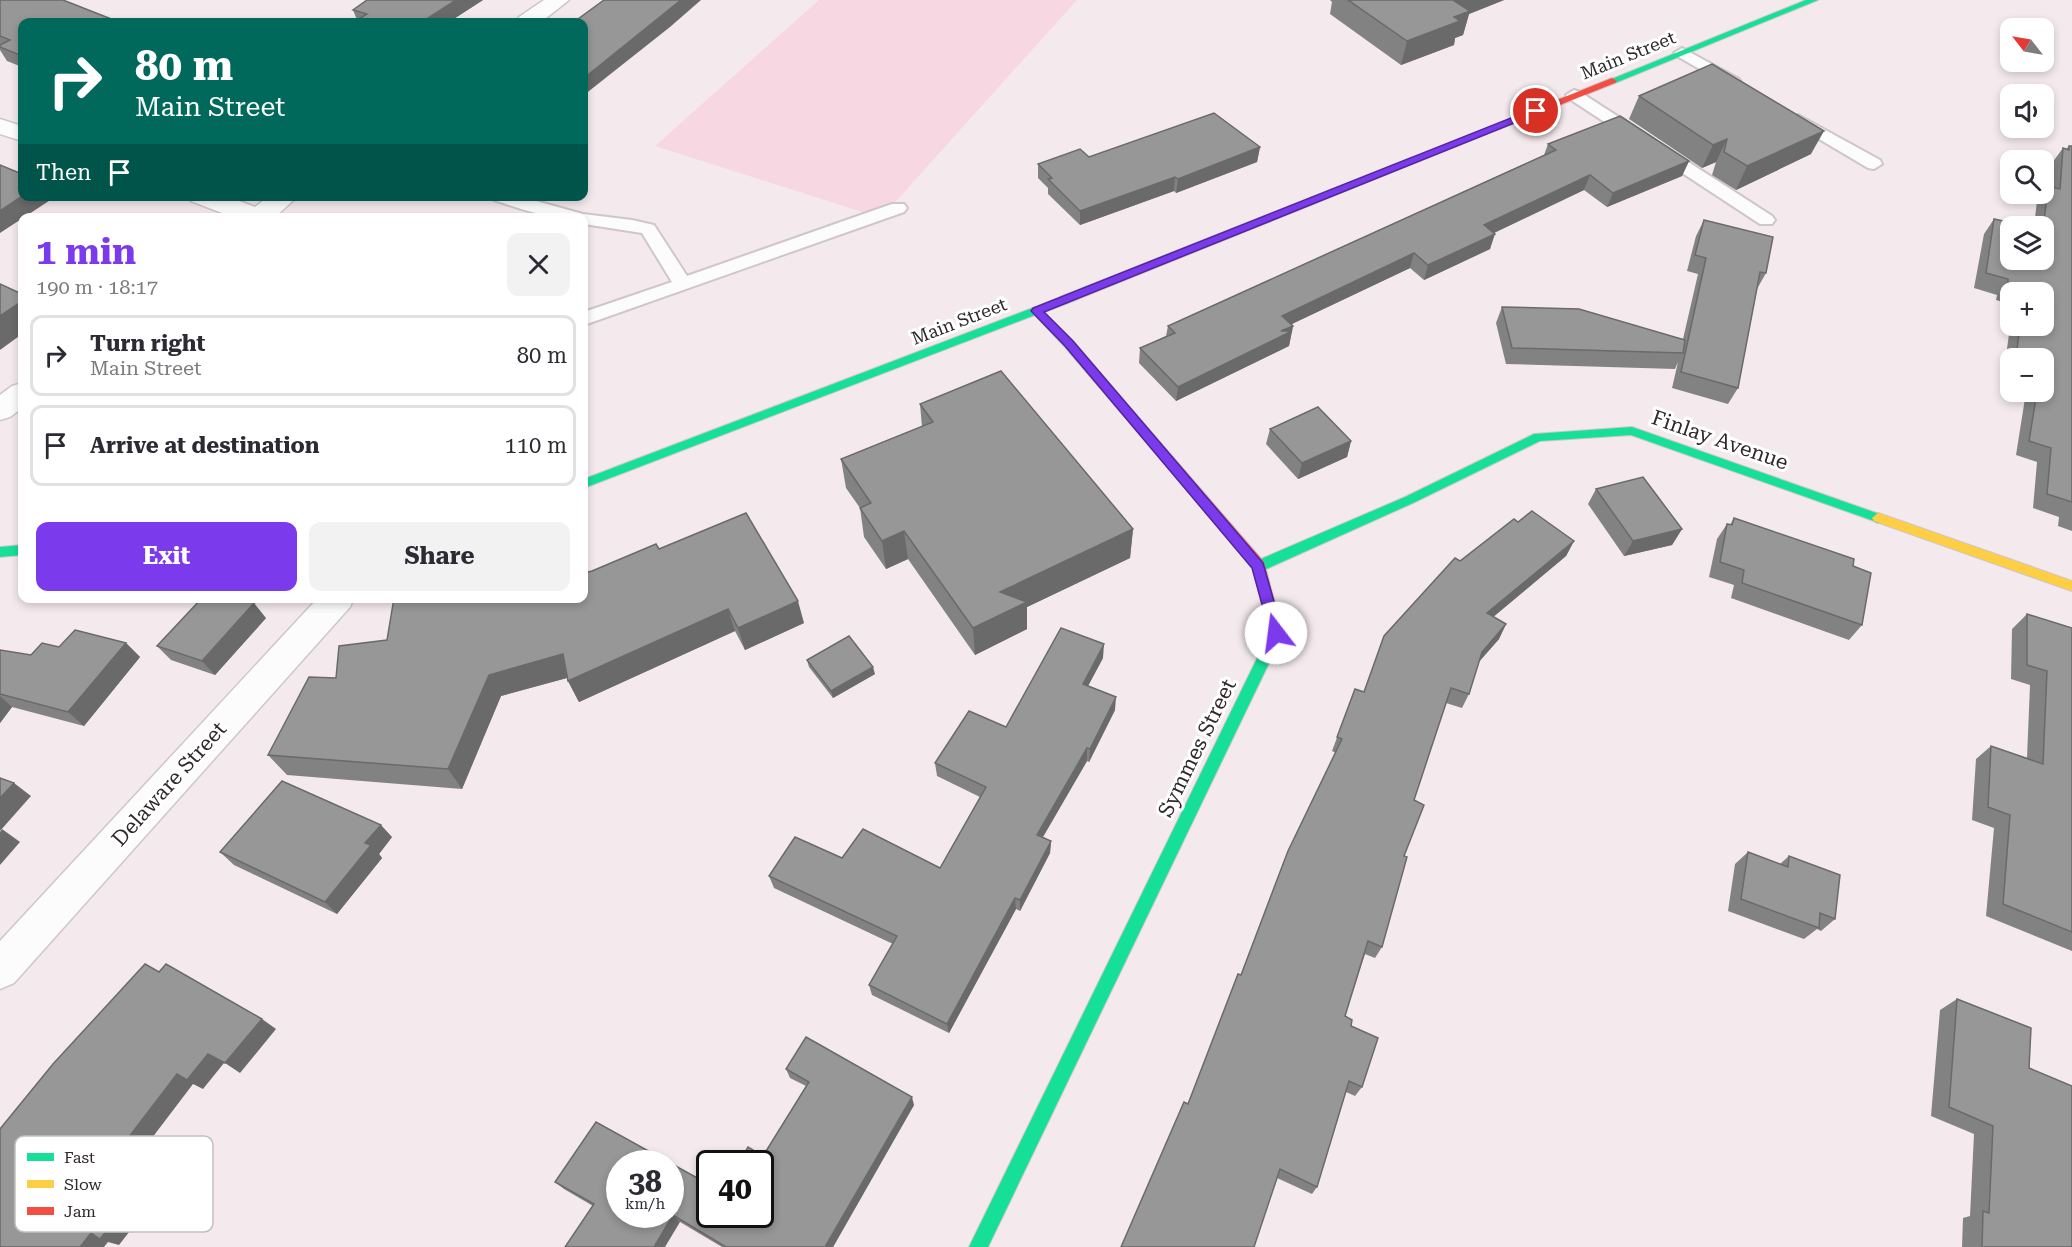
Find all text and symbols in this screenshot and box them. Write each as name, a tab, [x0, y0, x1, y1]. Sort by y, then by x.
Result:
north arrow	[2000, 18, 2054, 72]
map controls	[2000, 18, 2054, 402]
street label: Main Street	[1578, 26, 1679, 84]
text: 80 m	[135, 41, 233, 90]
icon: right	[36, 42, 114, 120]
button: sound	[2000, 84, 2054, 138]
pin	[1510, 85, 1561, 136]
text: Main Street	[135, 91, 285, 123]
icon: arrive	[1519, 94, 1552, 127]
button: search	[2000, 150, 2054, 204]
icon: arrive	[103, 156, 136, 189]
text: Then	[36, 160, 91, 185]
button: layers	[2000, 216, 2054, 270]
text: 1 min	[36, 231, 136, 273]
button: close	[507, 233, 570, 296]
text: 190 m · 18:17	[36, 275, 158, 299]
button: +	[2000, 282, 2054, 336]
street label: Main Street	[908, 293, 1010, 349]
text: Turn right	[90, 331, 205, 356]
icon: right	[39, 339, 72, 372]
text: 80 m	[517, 343, 567, 368]
button: −	[2000, 348, 2054, 402]
text: Main Street	[90, 356, 201, 380]
street label: Finlay Avenue	[1649, 405, 1791, 475]
icon: arrive	[39, 429, 72, 462]
text: Arrive at destination	[90, 433, 319, 458]
text: 110 m	[504, 433, 567, 458]
button: Exit	[36, 522, 297, 591]
button: Share	[309, 522, 570, 591]
position arrow	[1244, 601, 1308, 665]
street label: Symmes Street	[1153, 675, 1241, 821]
street label: Delaware Street	[107, 717, 231, 851]
legend	[15, 1136, 213, 1232]
text: Fast	[64, 1148, 95, 1167]
speed limit sign: 40	[696, 1150, 774, 1228]
text: 38	[628, 1164, 662, 1199]
text: Slow	[64, 1175, 102, 1194]
text: km/h	[625, 1195, 665, 1213]
text: Jam	[64, 1202, 96, 1221]

